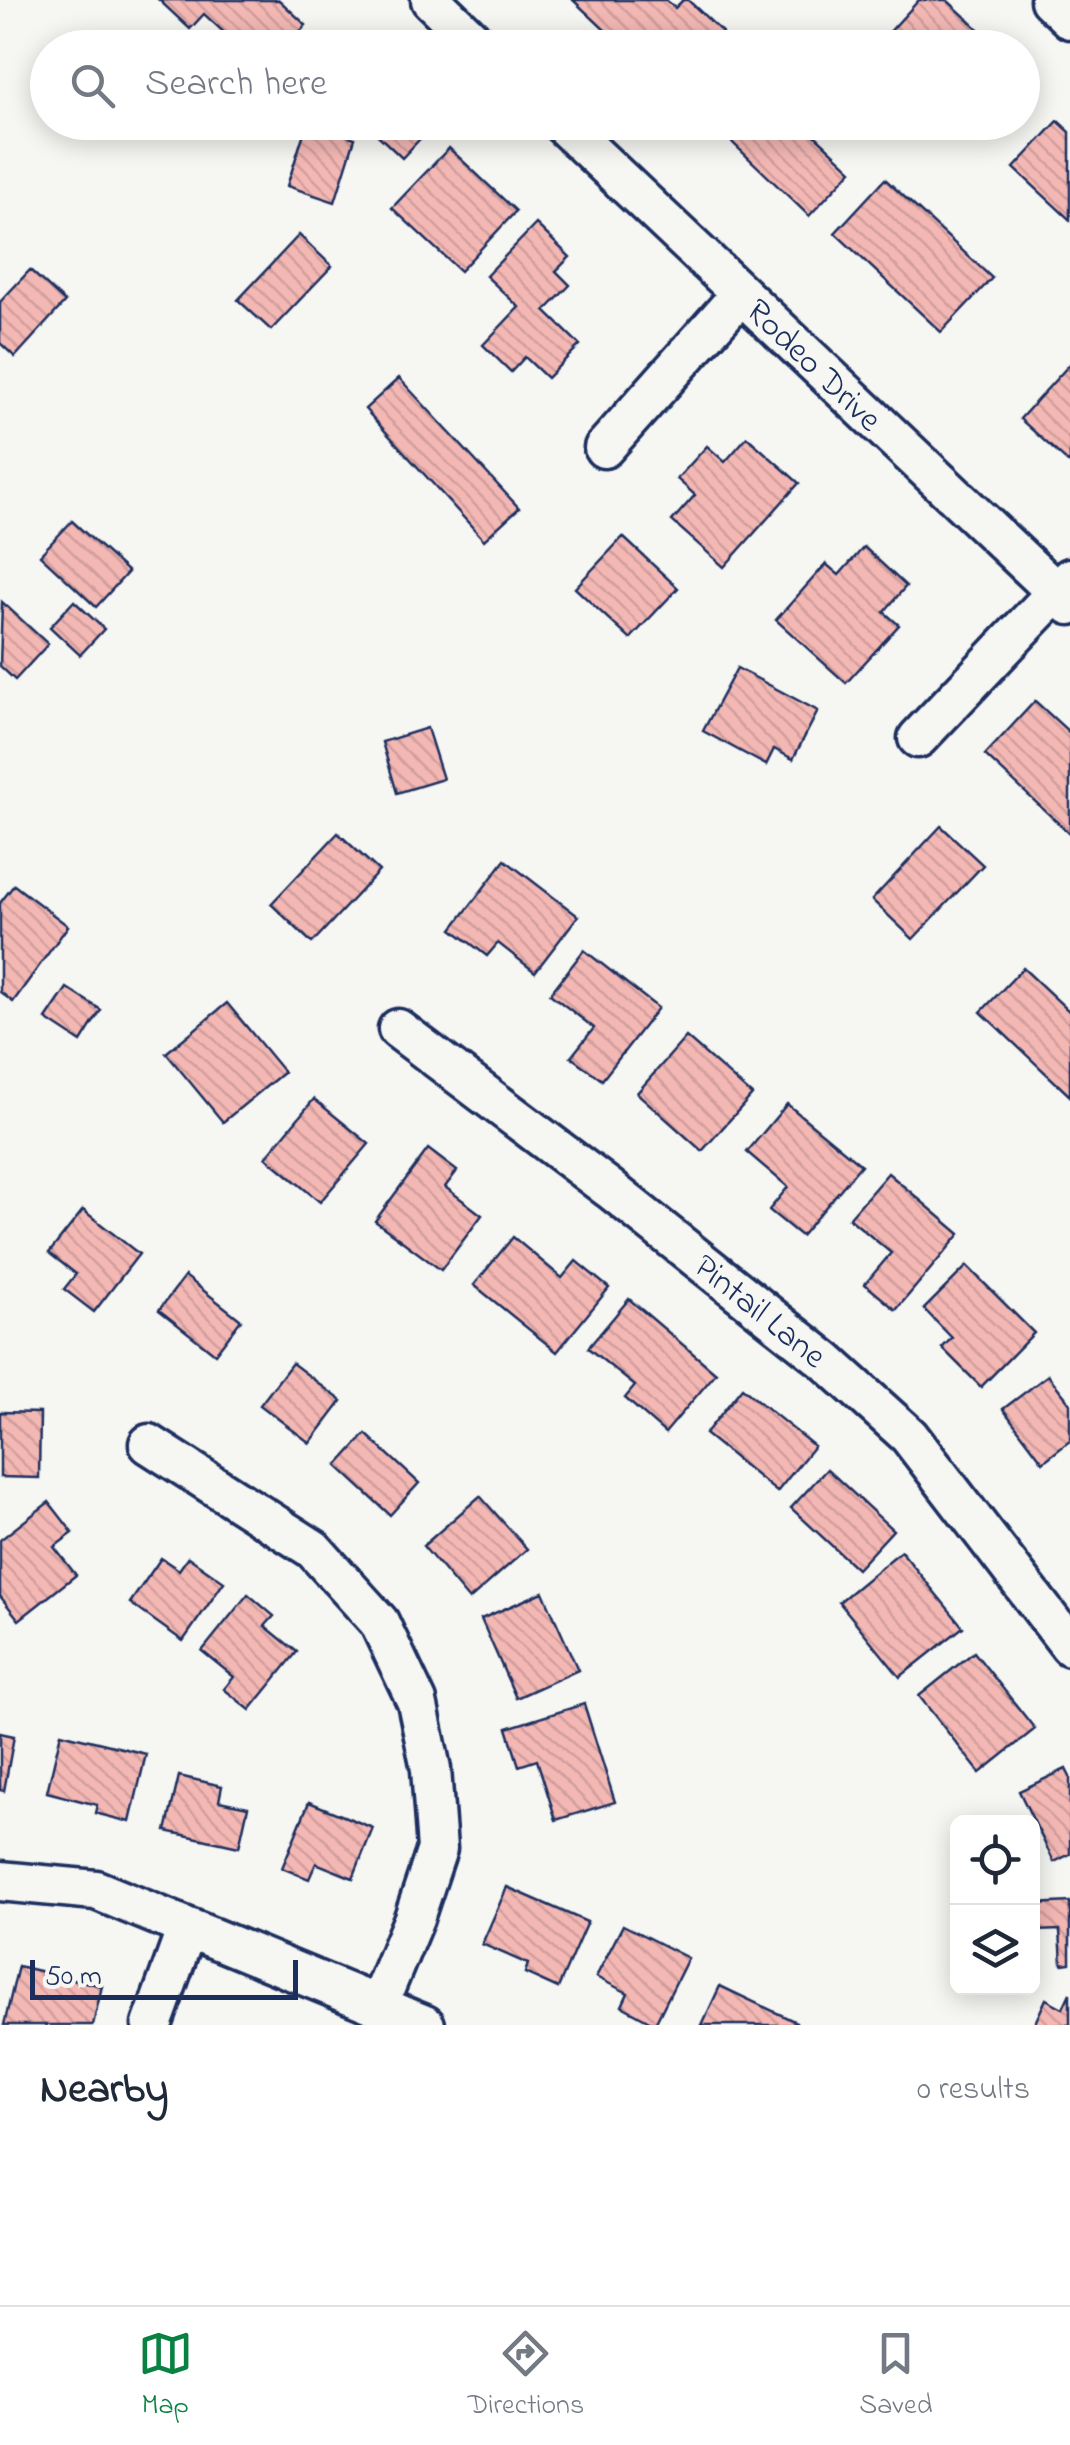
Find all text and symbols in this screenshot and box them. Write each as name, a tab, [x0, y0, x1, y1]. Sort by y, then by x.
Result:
search box	[30, 30, 1040, 140]
text: Search here	[145, 57, 327, 113]
icon: search	[65, 58, 120, 113]
street label: Rodeo Drive	[733, 288, 893, 445]
street label: Pintail Lane	[681, 1243, 837, 1382]
map controls	[950, 1815, 1040, 1995]
button: locate	[950, 1815, 1040, 1905]
button: layers	[950, 1905, 1040, 1995]
scale bar	[30, 1955, 298, 2000]
text: 50 m	[45, 1957, 102, 1998]
text: Nearby	[40, 2060, 168, 2121]
text: 0 results	[917, 2067, 1030, 2114]
tab: Map	[138, 2326, 193, 2427]
tab: Directions	[468, 2326, 584, 2427]
tab: Saved	[859, 2326, 932, 2427]

